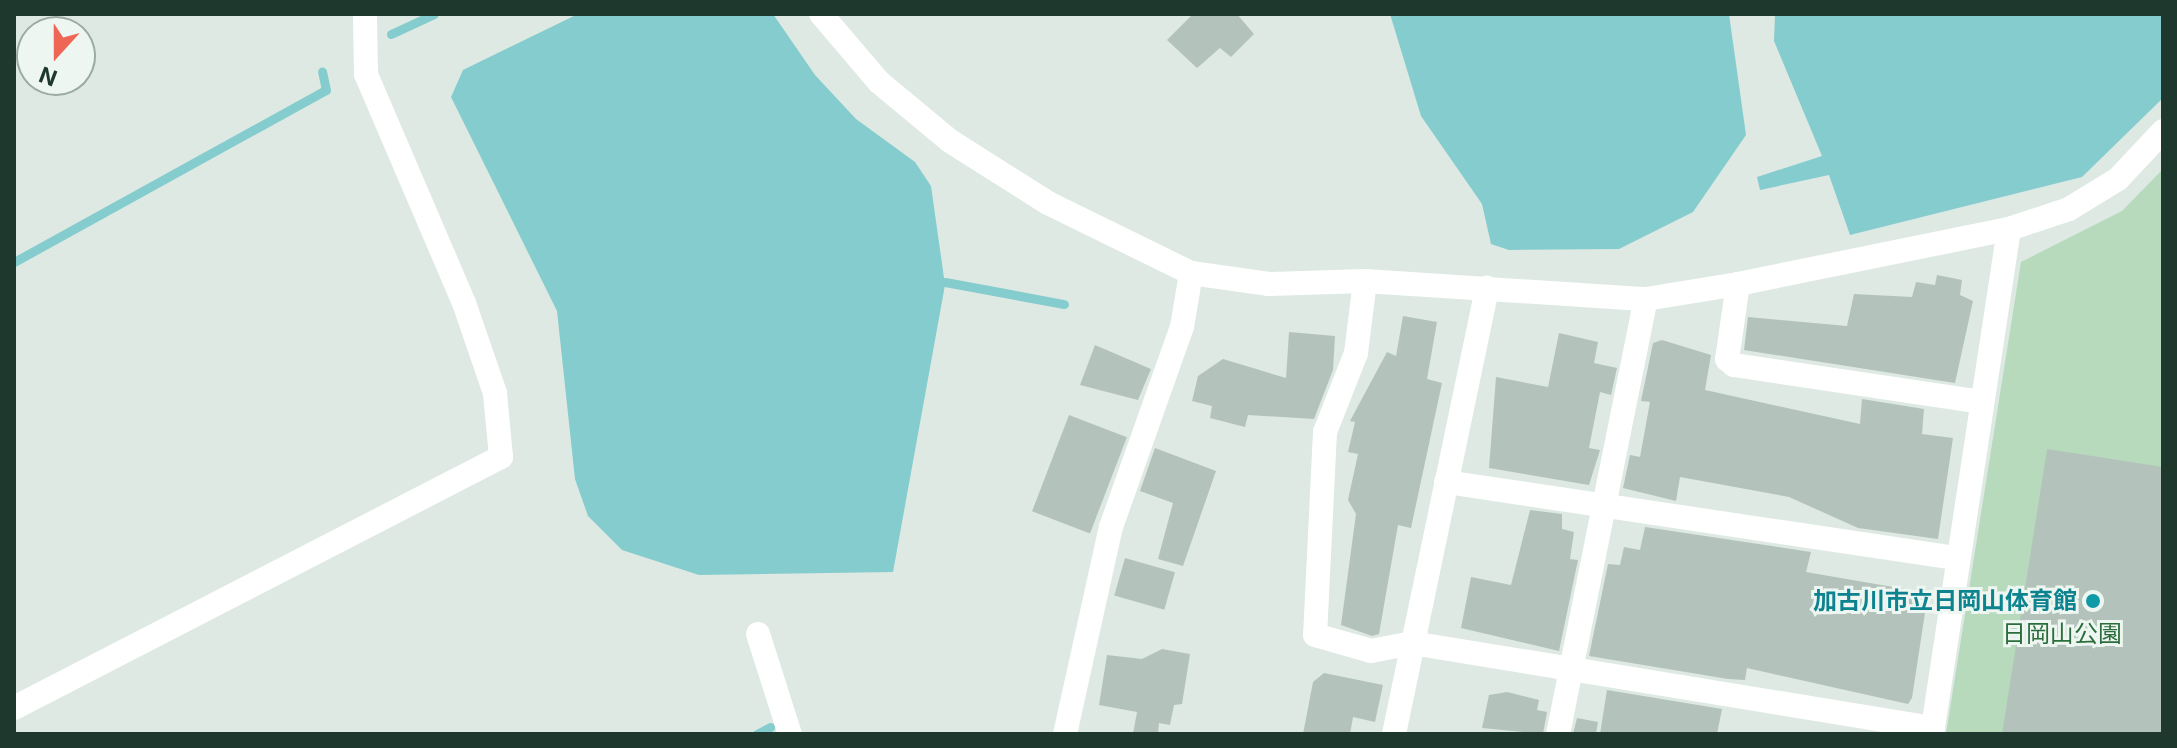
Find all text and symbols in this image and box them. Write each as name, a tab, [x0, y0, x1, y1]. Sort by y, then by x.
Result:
north arrow	[16, 16, 96, 96]
text: N	[36, 61, 61, 92]
place label: 加古川市立日岡山体育館	[1813, 587, 2077, 615]
marker: 加古川市立日岡山体育館	[2084, 592, 2102, 610]
park label: 日岡山公園	[2002, 620, 2122, 648]

